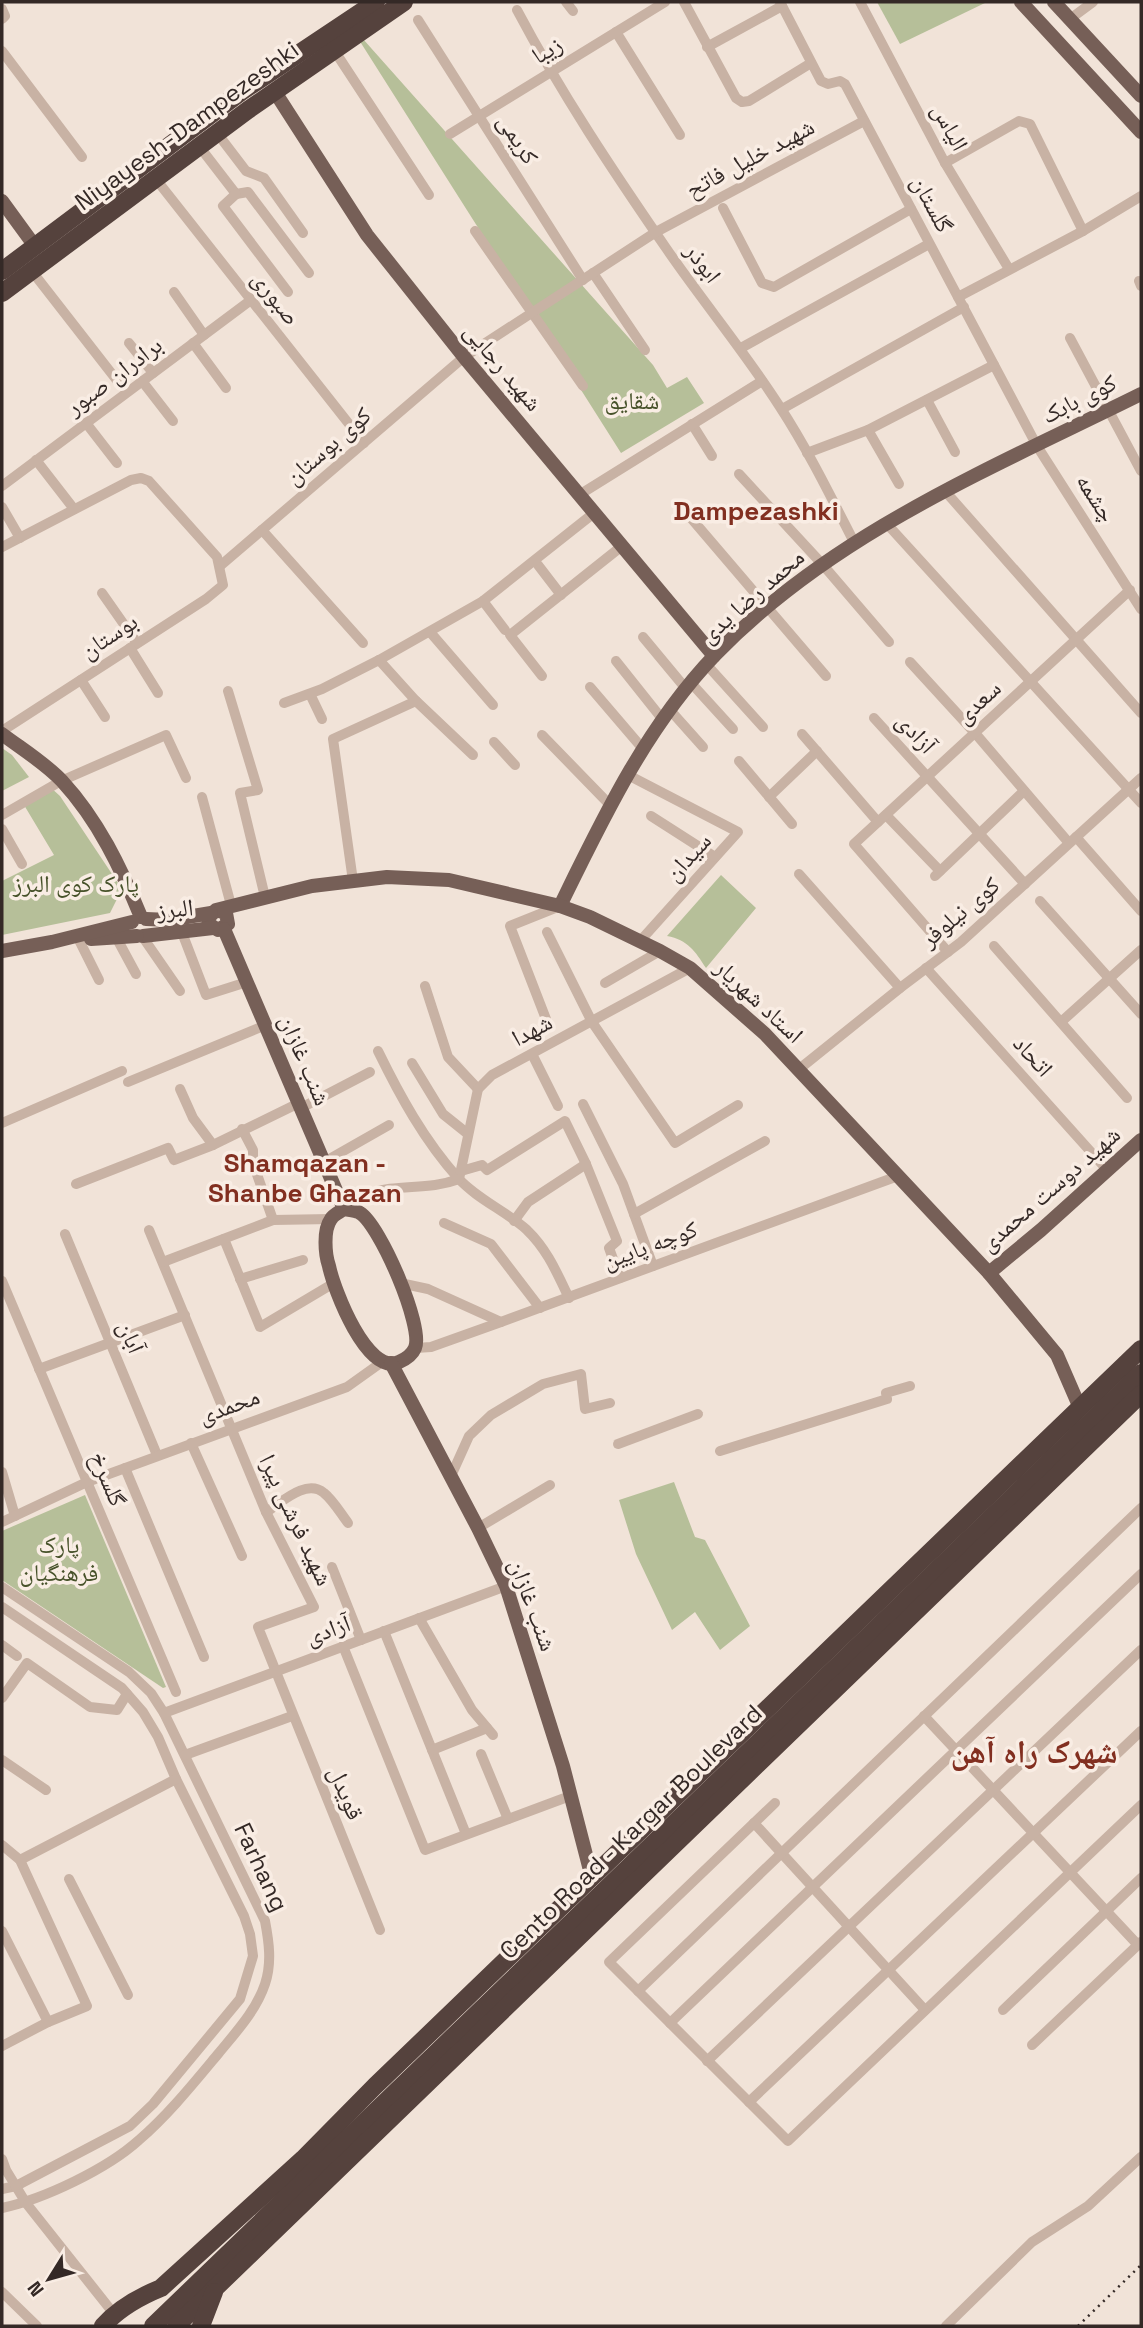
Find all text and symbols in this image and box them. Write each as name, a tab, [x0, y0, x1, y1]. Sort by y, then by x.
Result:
street label: زیبا	[526, 28, 568, 71]
street label: Niyayesh-Dampezeshki	[69, 34, 305, 217]
street label: الیاس	[925, 97, 976, 156]
street label: کریمی	[491, 107, 546, 170]
street label: شهید خلیل فاتح	[680, 111, 820, 204]
street label: گلستان	[905, 170, 960, 238]
street label: ابوذر	[678, 236, 729, 289]
street label: صبوری	[245, 264, 307, 331]
street label: شهید رجایی	[457, 316, 549, 417]
street label: برادران صبور	[58, 329, 168, 423]
street label: کوی بابک	[1036, 367, 1122, 431]
park label: شقایق	[605, 385, 659, 416]
street label: کوی بوستان	[278, 400, 377, 492]
street label: چشمه	[1069, 468, 1124, 528]
district label: Dampezashki	[673, 494, 839, 528]
street label: محمد رضا یدی	[693, 542, 811, 650]
street label: بوستان	[74, 606, 143, 666]
street label: سعدی	[948, 673, 1007, 731]
street label: آزادی	[890, 705, 944, 761]
street label: سیدان	[658, 826, 718, 888]
park label: پارک کوی البرز	[12, 868, 139, 899]
street label: کوی نیلوفر	[913, 869, 1006, 954]
street label: البرز	[154, 891, 195, 926]
street label: استاد شهریار	[708, 951, 810, 1050]
street label: شهدا	[506, 1006, 558, 1053]
street label: شنب غازان	[272, 1010, 338, 1110]
street label: اتحاد	[1006, 1028, 1060, 1083]
street label: شهید دوست محمدی	[973, 1119, 1127, 1258]
district label: Shamqazan - Shanbe Ghazan	[208, 1146, 402, 1210]
street label: کوچه پایین	[598, 1213, 702, 1276]
street label: آبان	[111, 1316, 152, 1359]
street label: محمدی	[194, 1380, 264, 1431]
street label: گلسرخ	[83, 1447, 134, 1511]
street label: شهید فرشی پیرا	[252, 1449, 340, 1591]
park label: پارک فرهنگیان	[20, 1529, 98, 1588]
street label: شنب غازان	[503, 1555, 564, 1655]
street label: آزادی	[301, 1607, 355, 1652]
street label: Cento Road - Kargar Boulevard	[493, 1698, 768, 1965]
district label: شهرک راه آهن	[950, 1732, 1118, 1772]
street label: قویدل	[322, 1761, 371, 1824]
street label: Farhang	[227, 1818, 295, 1916]
north arrow	[14, 2244, 84, 2314]
text: N	[22, 2276, 50, 2302]

